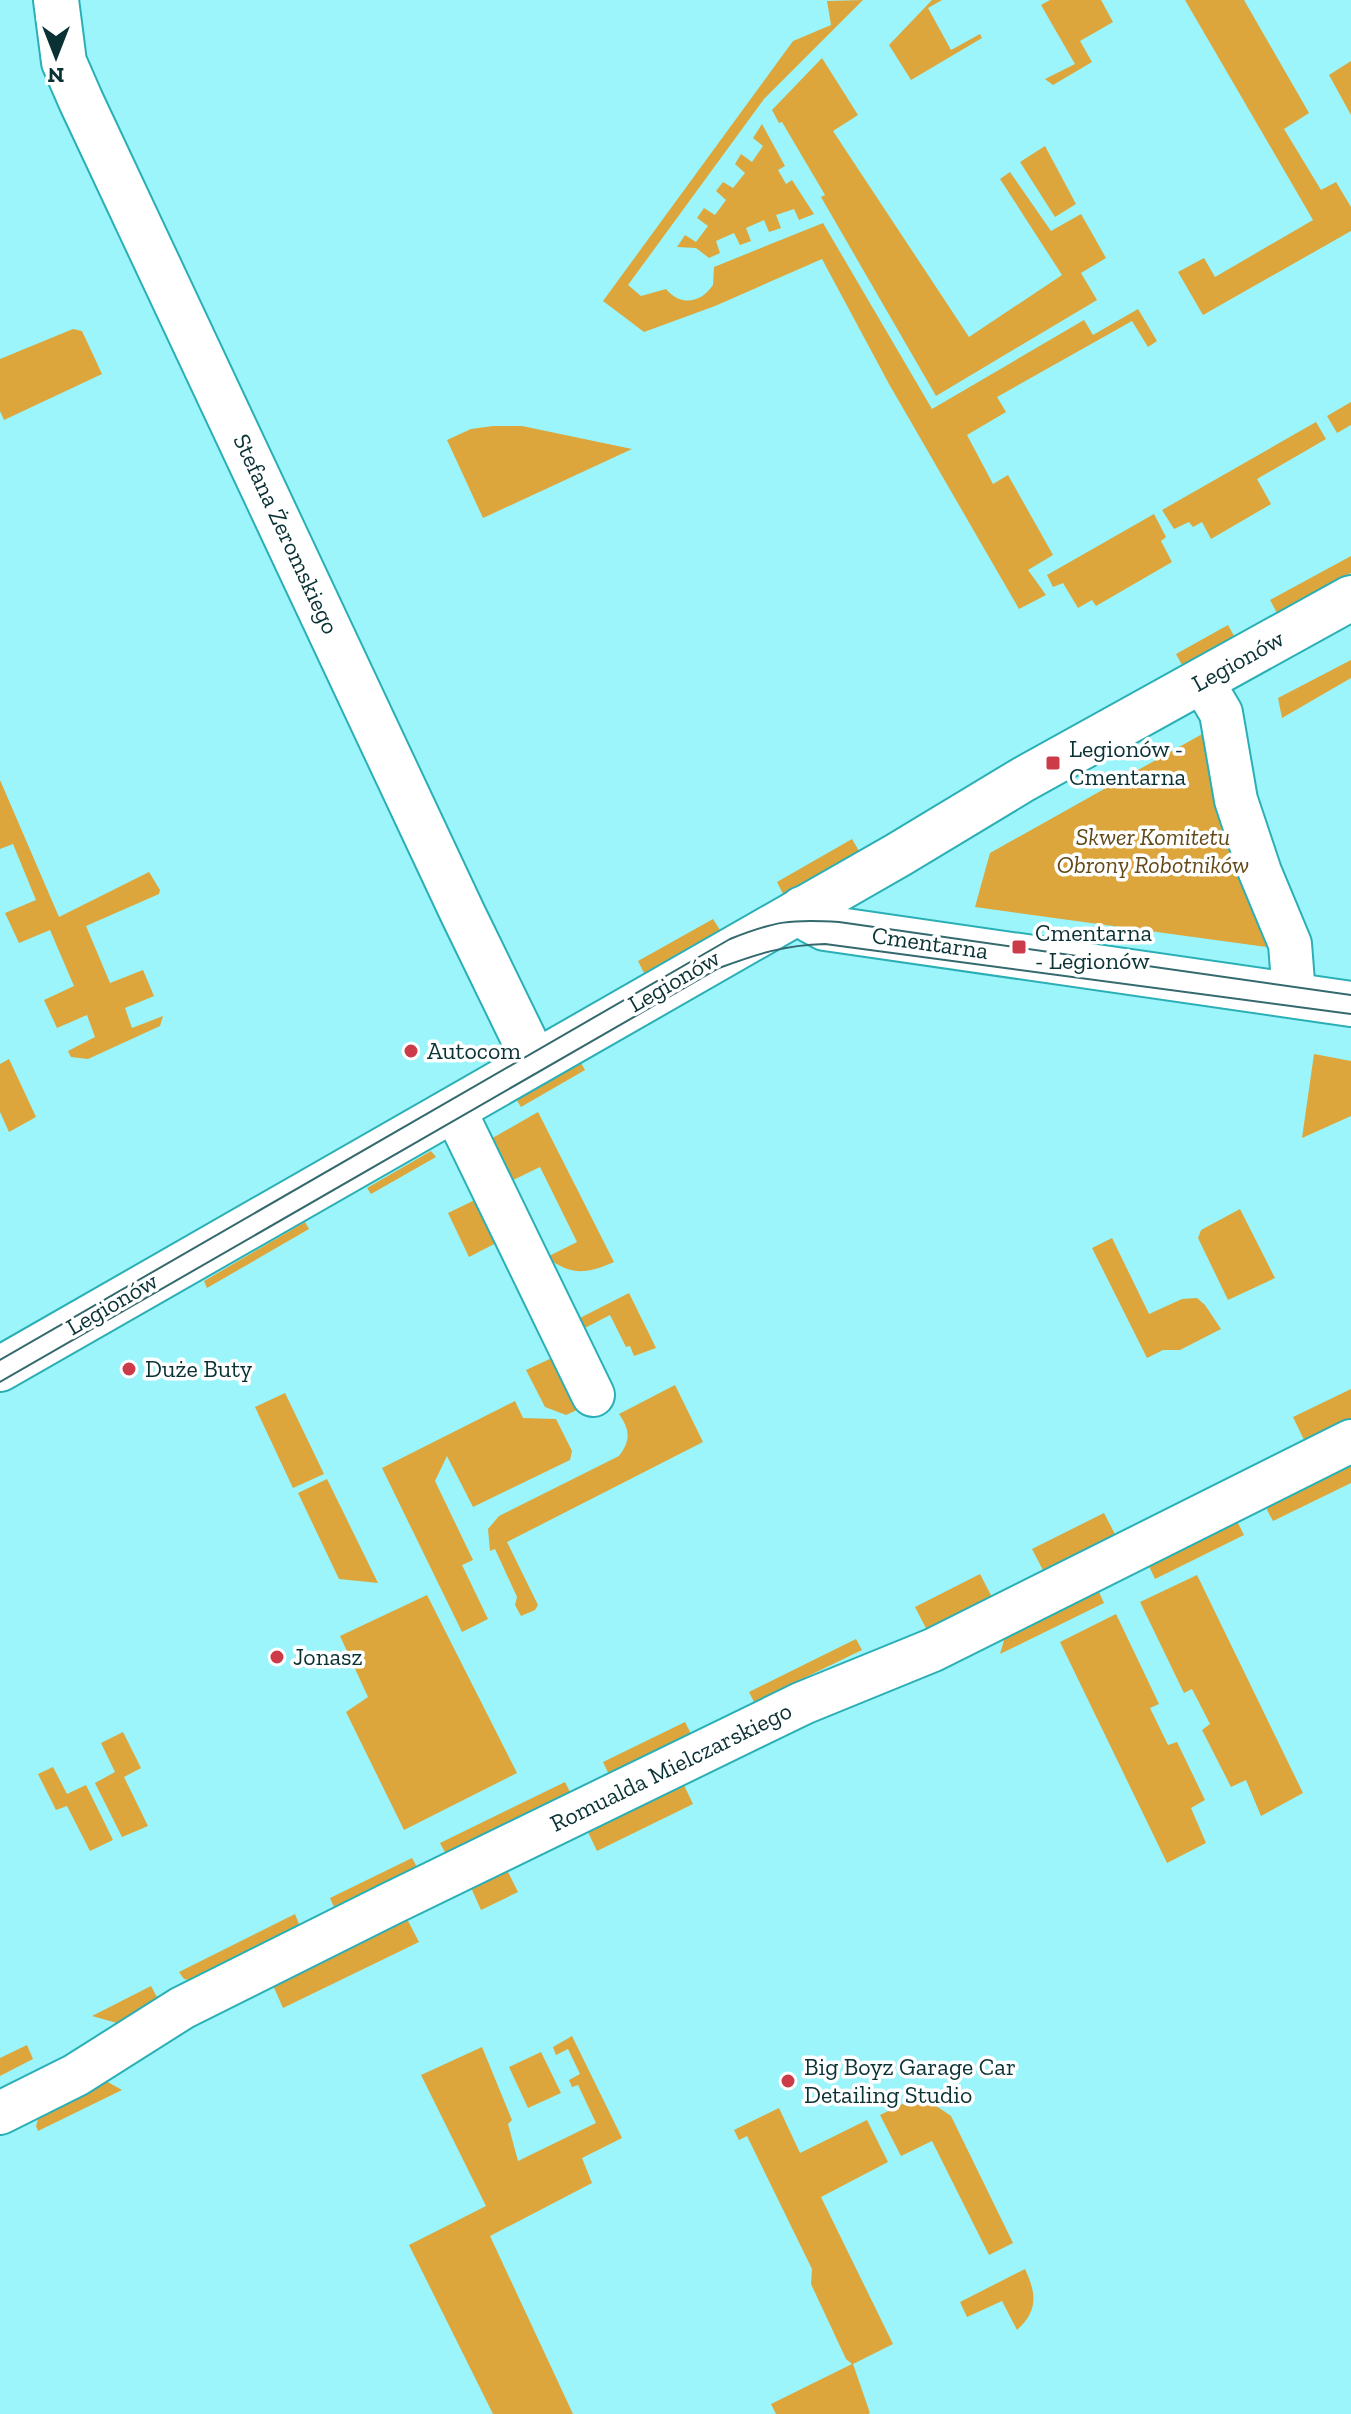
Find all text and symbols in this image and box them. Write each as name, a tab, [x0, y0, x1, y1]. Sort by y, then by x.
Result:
north arrow	[16, 16, 96, 96]
text: N	[47, 62, 64, 89]
street label: Stefana Żeromskiego	[227, 429, 346, 639]
street label: Legionów	[1187, 623, 1289, 698]
place label: Legionów - Cmentarna	[1069, 734, 1187, 791]
marker: Legionów - Cmentarna	[1044, 754, 1062, 772]
park label: Skwer Komitetu Obrony Robotników	[1057, 822, 1249, 879]
place label: Cmentarna - Legionów	[1035, 918, 1153, 975]
street label: Cmentarna	[870, 920, 991, 965]
marker: Cmentarna - Legionów	[1010, 938, 1028, 956]
street label: Legionów	[623, 943, 725, 1018]
place label: Autocom	[427, 1036, 521, 1065]
marker: Autocom	[402, 1042, 420, 1060]
street label: Legionów	[61, 1266, 163, 1341]
place label: Duże Buty	[145, 1354, 253, 1383]
marker: Duże Buty	[120, 1360, 138, 1378]
place label: Jonasz	[293, 1642, 363, 1671]
marker: Jonasz	[268, 1648, 286, 1666]
street label: Romualda Mielczarskiego	[545, 1695, 796, 1838]
place label: Big Boyz Garage Car Detailing Studio	[804, 2052, 1016, 2109]
marker: Big Boyz Garage Car Detailing Studio	[779, 2072, 797, 2090]

